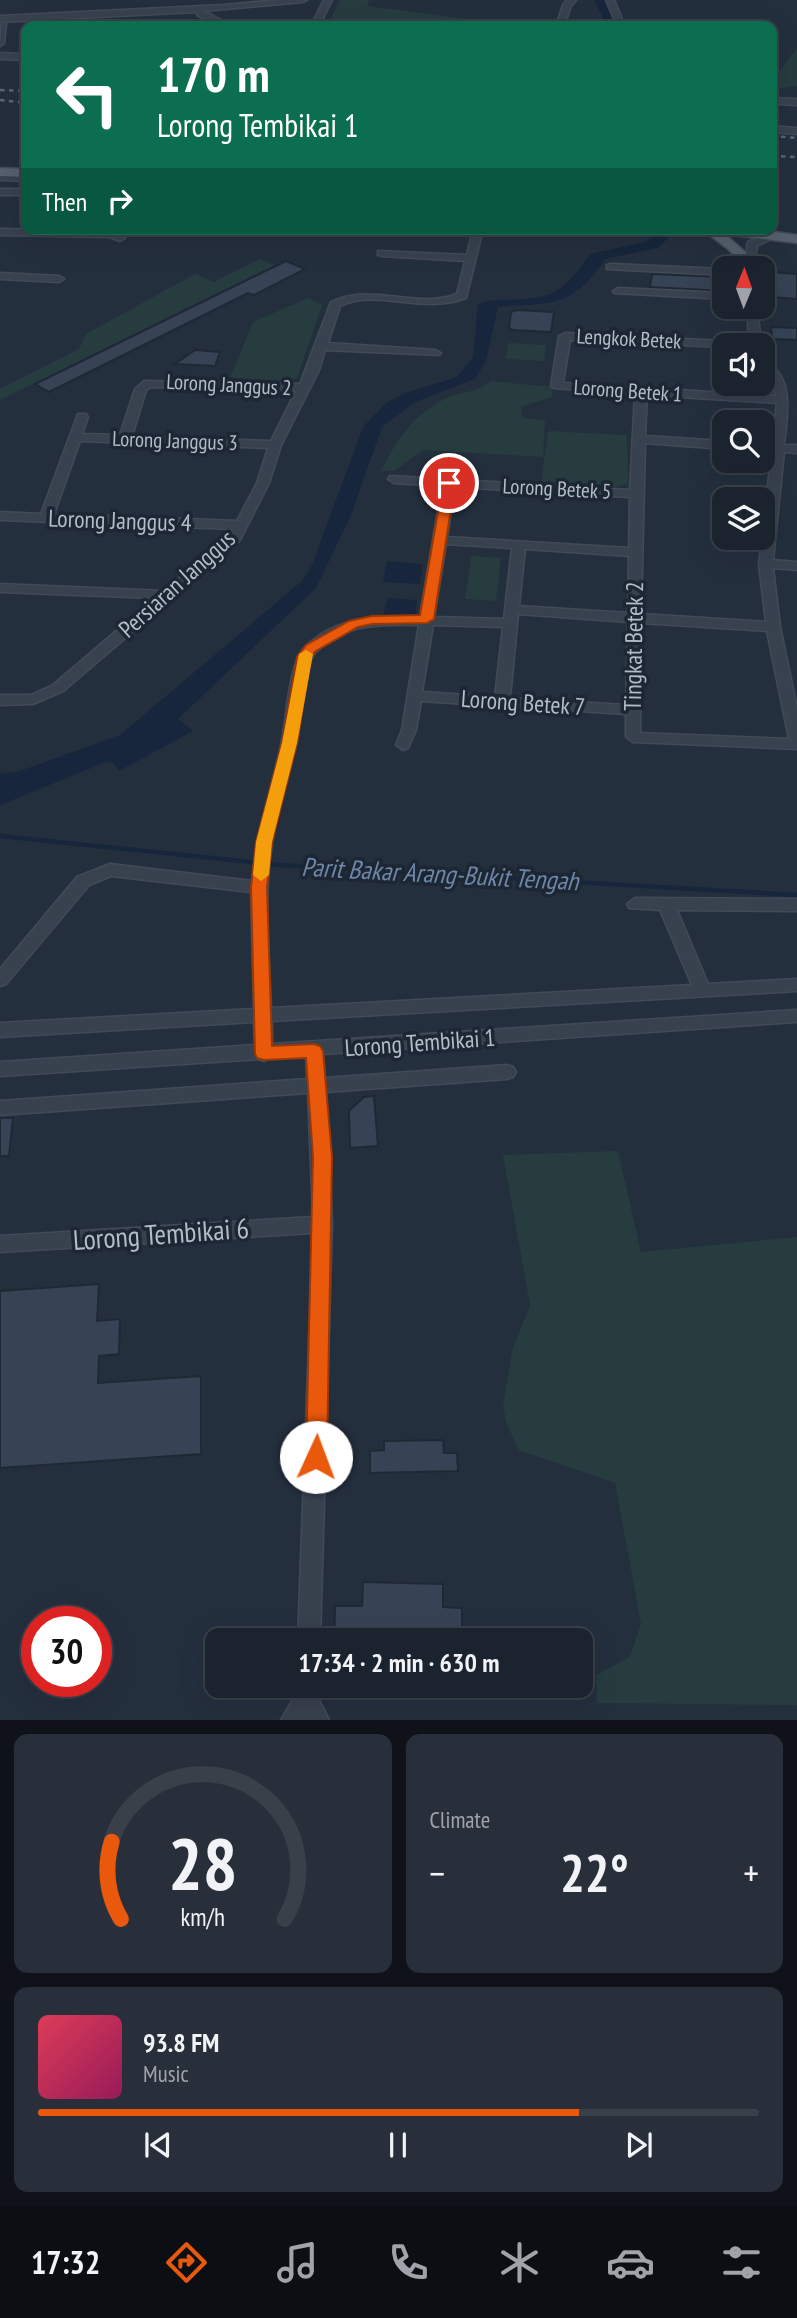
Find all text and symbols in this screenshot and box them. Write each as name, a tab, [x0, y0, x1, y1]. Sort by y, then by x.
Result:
text: 170 m	[157, 42, 270, 106]
icon: left	[42, 49, 133, 140]
text: Lorong Tembikai 1	[157, 104, 358, 146]
icon: right	[101, 182, 139, 220]
text: Then	[42, 185, 87, 218]
north arrow	[712, 256, 775, 318]
map controls	[712, 256, 775, 550]
street label: Lengkok Betek	[576, 322, 682, 355]
button: sound	[712, 333, 775, 396]
street label: Lorong Janggus 2	[166, 368, 292, 401]
street label: Lorong Betek 1	[573, 373, 683, 408]
button: search	[712, 410, 775, 473]
street label: Lorong Janggus 3	[112, 425, 238, 456]
pin	[419, 453, 479, 513]
icon: arrive	[430, 464, 468, 502]
street label: Lorong Betek 5	[502, 472, 612, 505]
button: layers	[712, 487, 775, 550]
street label: Lorong Janggus 4	[48, 503, 192, 538]
street label: Persiaran Janggus	[112, 523, 241, 644]
street label: Tingkat Betek 2	[617, 581, 650, 711]
street label: Lorong Betek 7	[460, 683, 586, 722]
water label: Parit Bakar Arang-Bukit Tengah	[301, 850, 581, 897]
street label: Lorong Tembikai 1	[344, 1022, 496, 1063]
street label: Lorong Tembikai 6	[72, 1209, 250, 1258]
position arrow	[279, 1420, 353, 1494]
speed limit sign: 30	[21, 1606, 112, 1697]
text: 17:34 · 2 min · 630 m	[299, 1646, 499, 1679]
text: Climate	[430, 1805, 490, 1834]
text: 28	[168, 1816, 238, 1910]
text: 22°	[560, 1839, 629, 1906]
text: −	[430, 1848, 445, 1897]
text: +	[743, 1848, 759, 1897]
text: km/h	[181, 1901, 225, 1933]
text: 93.8 FM	[143, 2026, 219, 2059]
text: Music	[143, 2059, 189, 2088]
icon: previous	[139, 2126, 177, 2164]
icon: pause	[379, 2126, 417, 2164]
icon: next	[620, 2126, 658, 2164]
icon: directions	[162, 2238, 211, 2287]
icon: music	[273, 2238, 322, 2287]
icon: phone	[384, 2238, 433, 2287]
icon: climate	[495, 2238, 544, 2287]
icon: car	[606, 2238, 655, 2287]
icon: filters	[717, 2238, 766, 2287]
text: 17:32	[31, 2241, 100, 2283]

